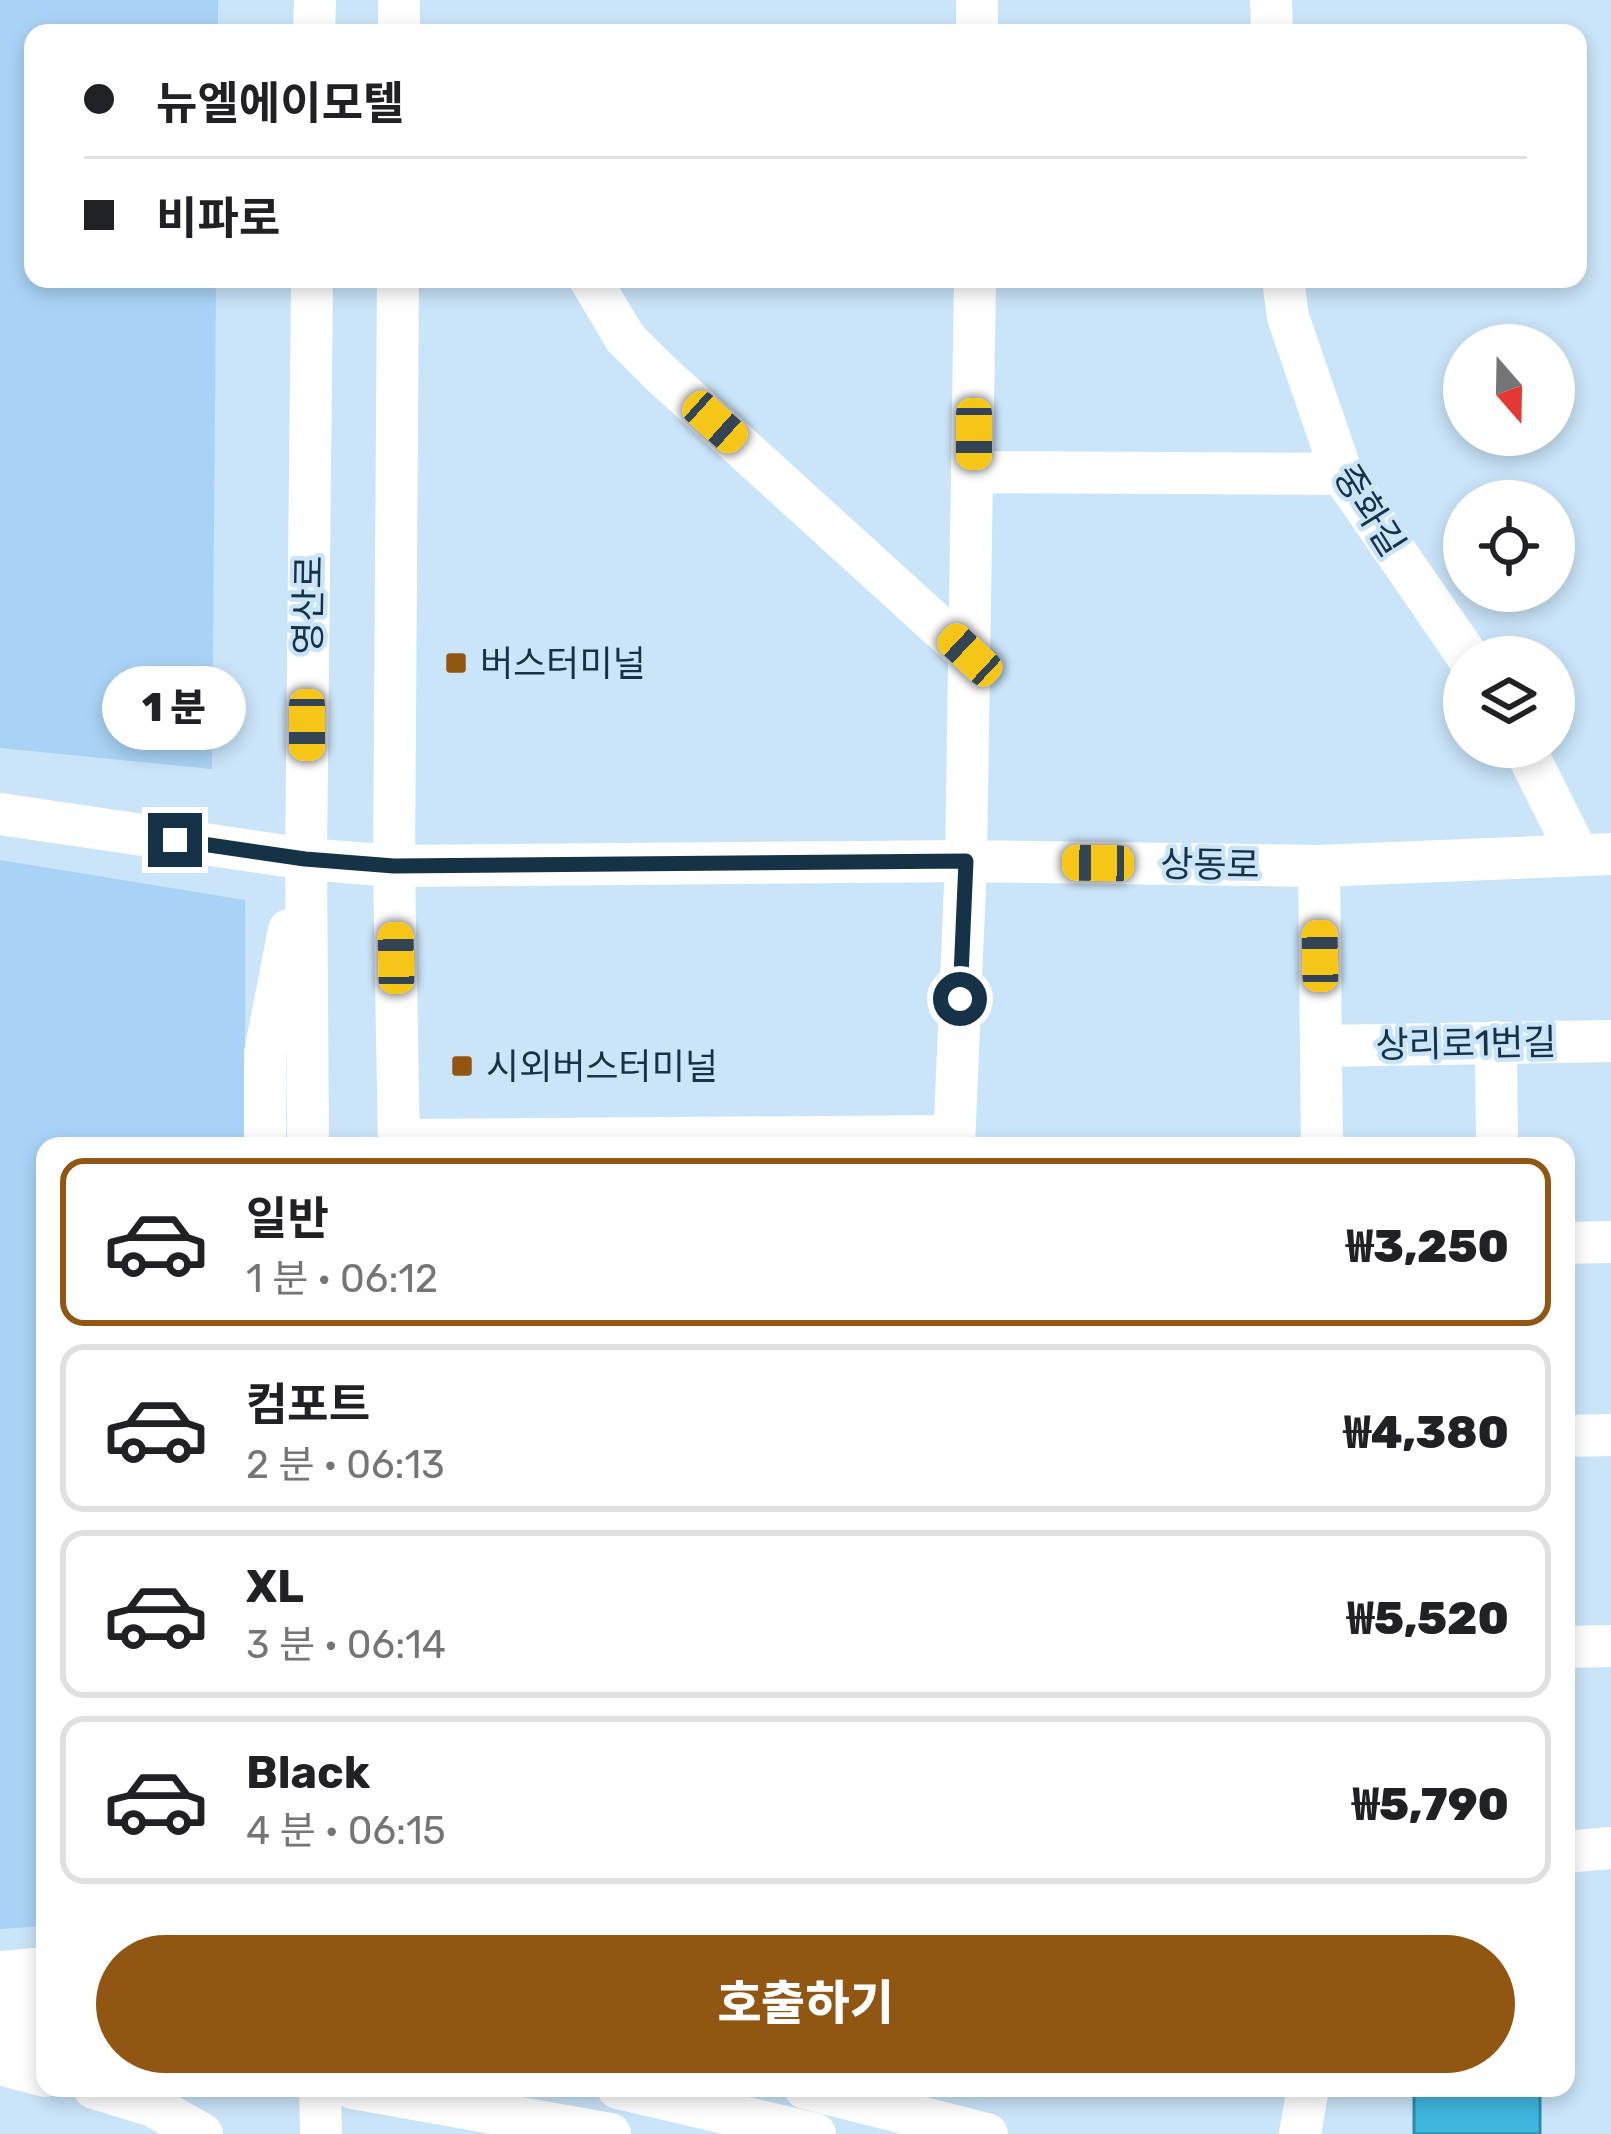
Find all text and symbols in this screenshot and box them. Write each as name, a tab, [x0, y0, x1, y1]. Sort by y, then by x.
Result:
text: 뉴엘에이모텔	[156, 77, 404, 130]
text: 비파로	[156, 192, 280, 245]
north arrow	[1443, 324, 1575, 456]
map controls	[1443, 324, 1575, 768]
car	[676, 385, 754, 459]
car	[956, 398, 992, 470]
street label: 중화길	[1325, 457, 1414, 564]
button: locate	[1443, 480, 1575, 612]
street label: 영산로	[286, 555, 331, 655]
car	[931, 617, 1009, 693]
button: layers	[1443, 636, 1575, 768]
place label: 버스터미널	[480, 642, 646, 685]
marker: 버스터미널	[443, 650, 469, 676]
callout: 1 분	[103, 666, 247, 750]
text: 1 분	[142, 685, 206, 731]
car	[289, 689, 325, 761]
route end	[148, 813, 202, 867]
street label: 상동로	[1160, 842, 1260, 887]
car	[1062, 844, 1134, 882]
car	[1301, 920, 1339, 992]
car	[377, 922, 415, 994]
route start	[933, 972, 987, 1026]
street label: 상리로1번길	[1375, 1020, 1557, 1067]
place label: 시외버스터미널	[486, 1045, 718, 1088]
marker: 시외버스터미널	[449, 1053, 475, 1079]
icon: car	[102, 1188, 210, 1296]
text: 일반	[246, 1192, 329, 1245]
text: ₩3,250	[1346, 1220, 1509, 1273]
text: 1 분 · 06:12	[246, 1256, 438, 1302]
icon: car	[102, 1374, 210, 1482]
text: 컴포트	[246, 1378, 370, 1431]
text: ₩4,380	[1344, 1406, 1509, 1459]
text: 2 분 · 06:13	[246, 1442, 445, 1488]
icon: car	[102, 1560, 210, 1668]
text: XL	[246, 1560, 304, 1613]
text: ₩5,520	[1347, 1592, 1509, 1645]
text: 3 분 · 06:14	[246, 1622, 446, 1668]
icon: car	[102, 1746, 210, 1854]
text: Black	[246, 1746, 370, 1799]
text: ₩5,790	[1352, 1778, 1509, 1831]
text: 4 분 · 06:15	[246, 1808, 446, 1854]
button: 호출하기	[96, 1935, 1515, 2073]

